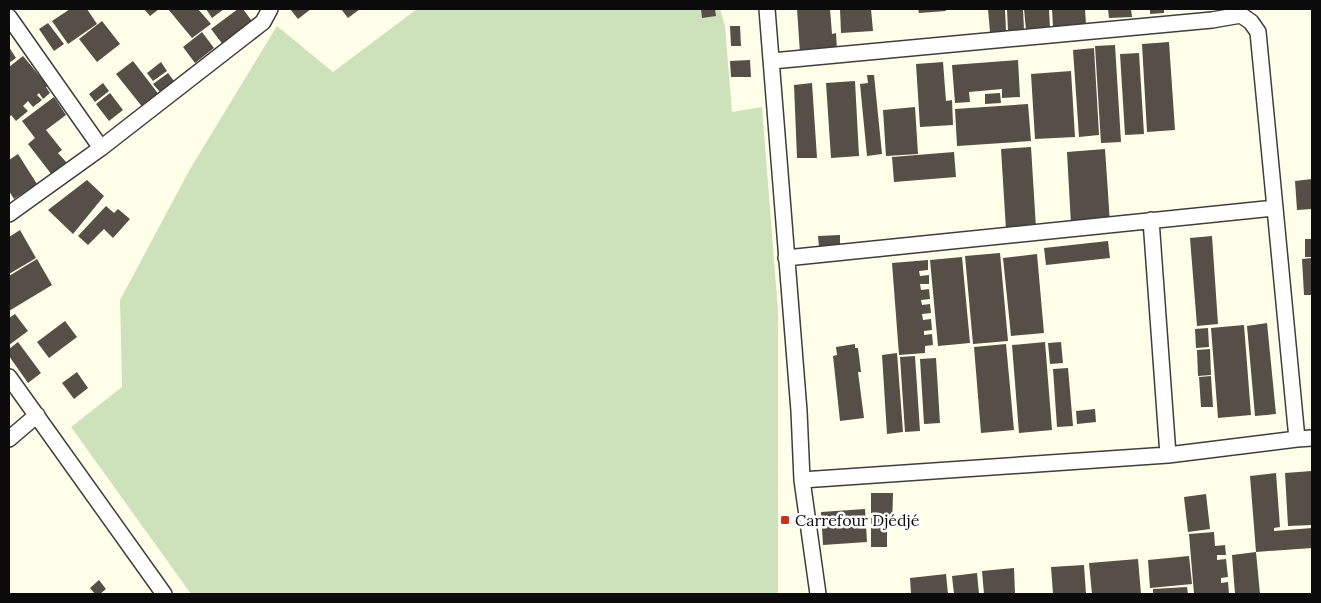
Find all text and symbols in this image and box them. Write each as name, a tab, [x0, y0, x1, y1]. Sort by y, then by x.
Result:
place label: Carrefour Djédjé	[795, 510, 920, 530]
marker: Carrefour Djédjé	[779, 514, 791, 526]

